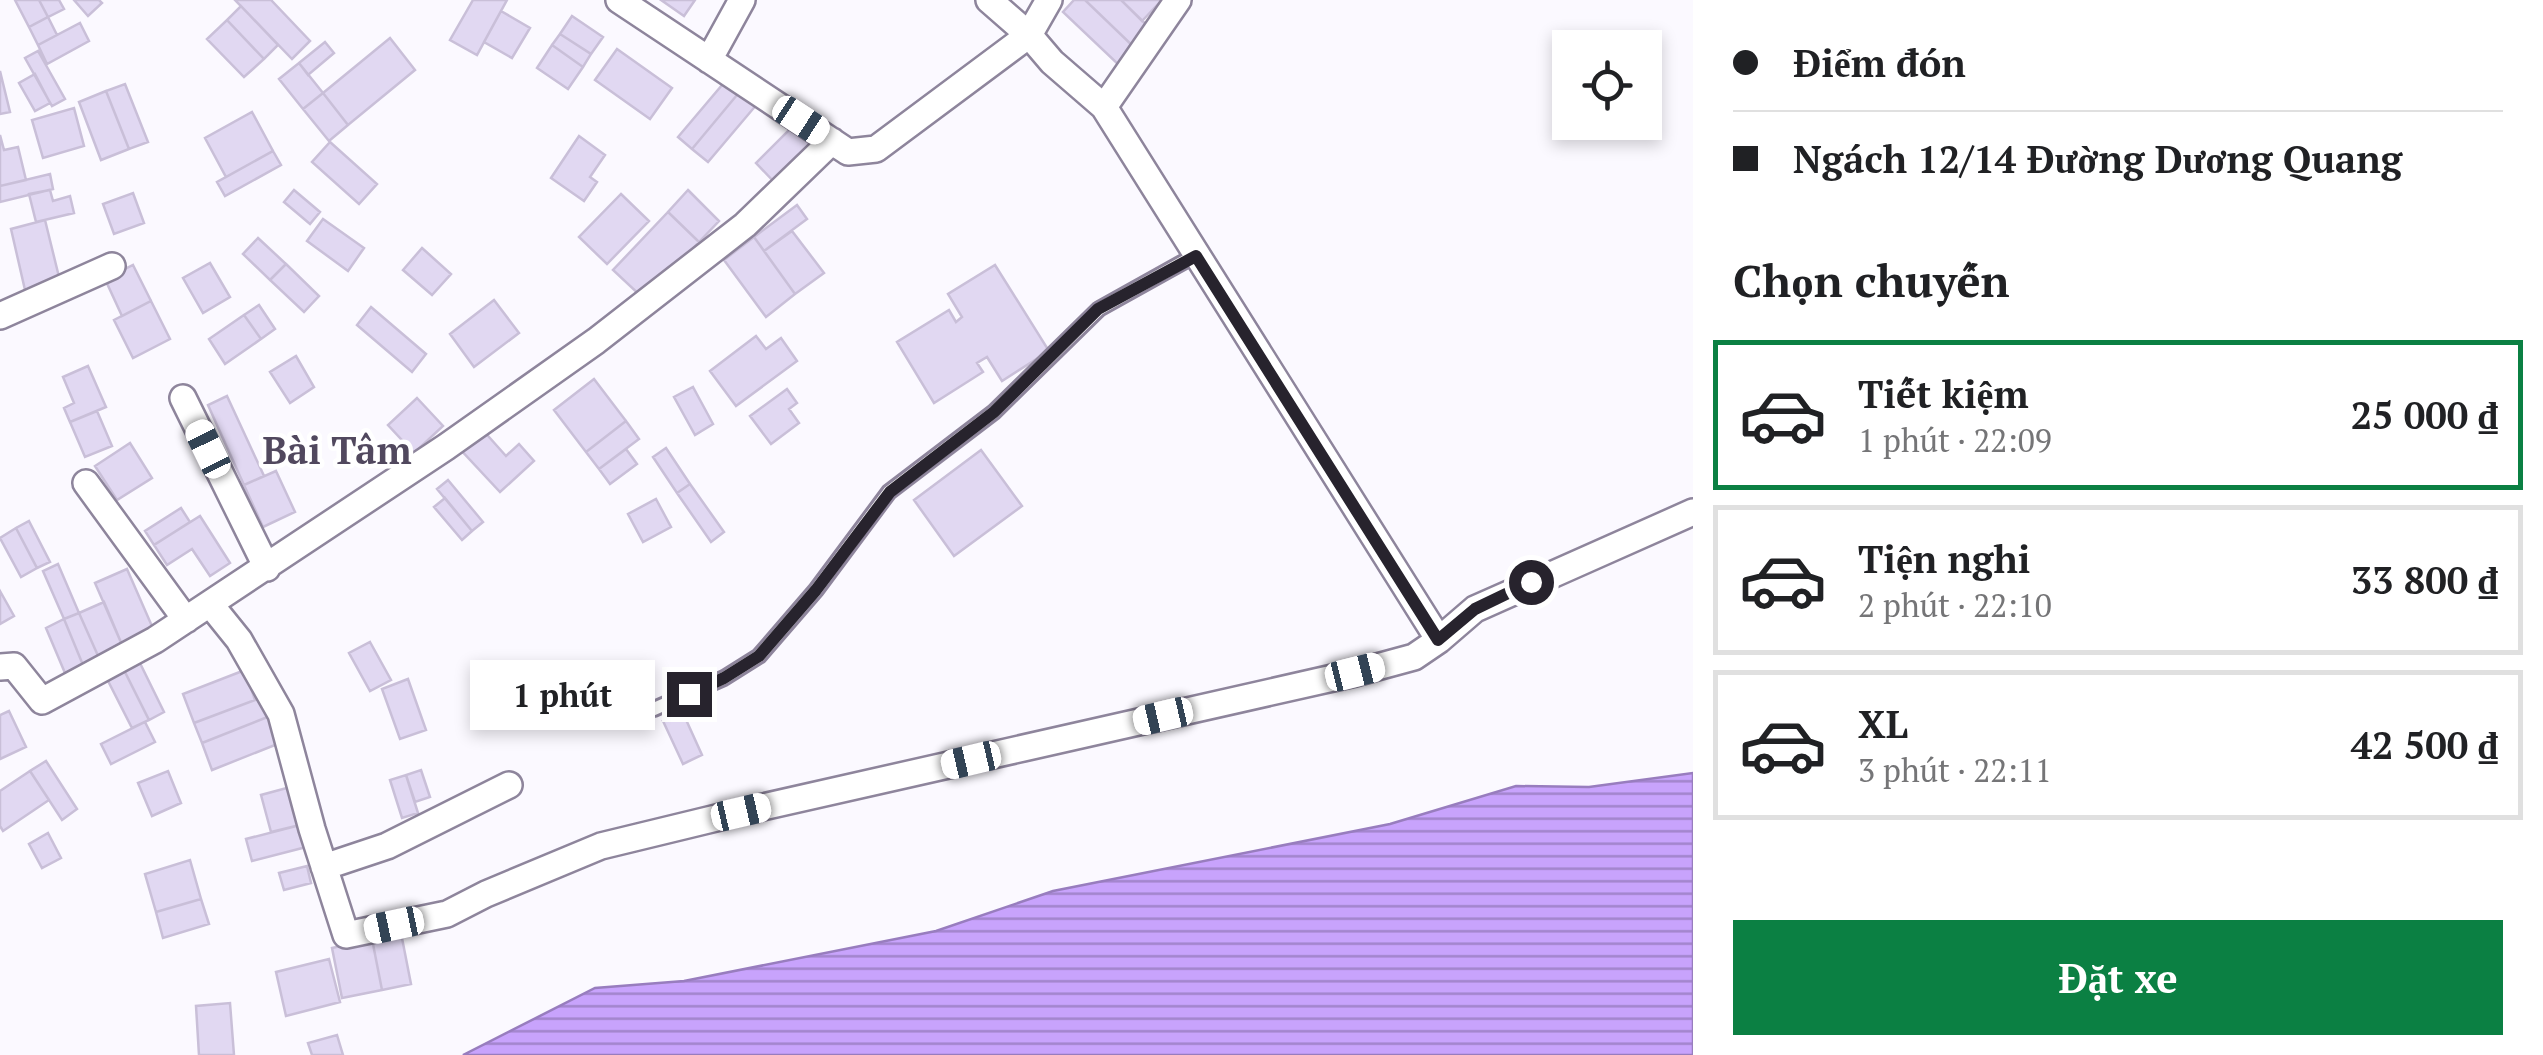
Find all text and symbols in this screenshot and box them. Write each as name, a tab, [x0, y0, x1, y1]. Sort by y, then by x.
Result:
map controls	[1552, 30, 1662, 140]
button: locate	[1552, 30, 1662, 140]
text: Điểm đón	[1793, 38, 1966, 88]
car	[768, 91, 834, 149]
text: Ngách 12/14 Đường Dương Quang	[1793, 134, 2402, 184]
text: Chọn chuyến	[1733, 250, 2010, 310]
text: Tiết kiệm	[1858, 369, 2029, 419]
icon: car	[1738, 370, 1828, 460]
text: 25 000 ₫	[2351, 390, 2498, 440]
car	[181, 415, 235, 483]
text: 1 phút · 22:09	[1858, 419, 2052, 461]
district label: Bài Tâm	[262, 425, 412, 475]
text: Tiện nghi	[1858, 534, 2030, 584]
icon: car	[1738, 535, 1828, 625]
text: 33 800 ₫	[2351, 555, 2498, 605]
route start	[1509, 560, 1554, 605]
text: 2 phút · 22:10	[1858, 584, 2052, 626]
car	[1322, 650, 1388, 694]
callout: 1 phút	[469, 659, 654, 729]
route end	[667, 672, 712, 717]
text: 1 phút	[513, 674, 612, 716]
car	[1130, 695, 1196, 737]
text: XL	[1858, 699, 1908, 749]
icon: car	[1738, 700, 1828, 790]
text: 42 500 ₫	[2351, 720, 2498, 770]
car	[938, 739, 1004, 781]
text: 3 phút · 22:11	[1858, 749, 2052, 791]
car	[708, 791, 774, 833]
car	[362, 904, 426, 946]
button: Đặt xe	[1733, 920, 2503, 1035]

